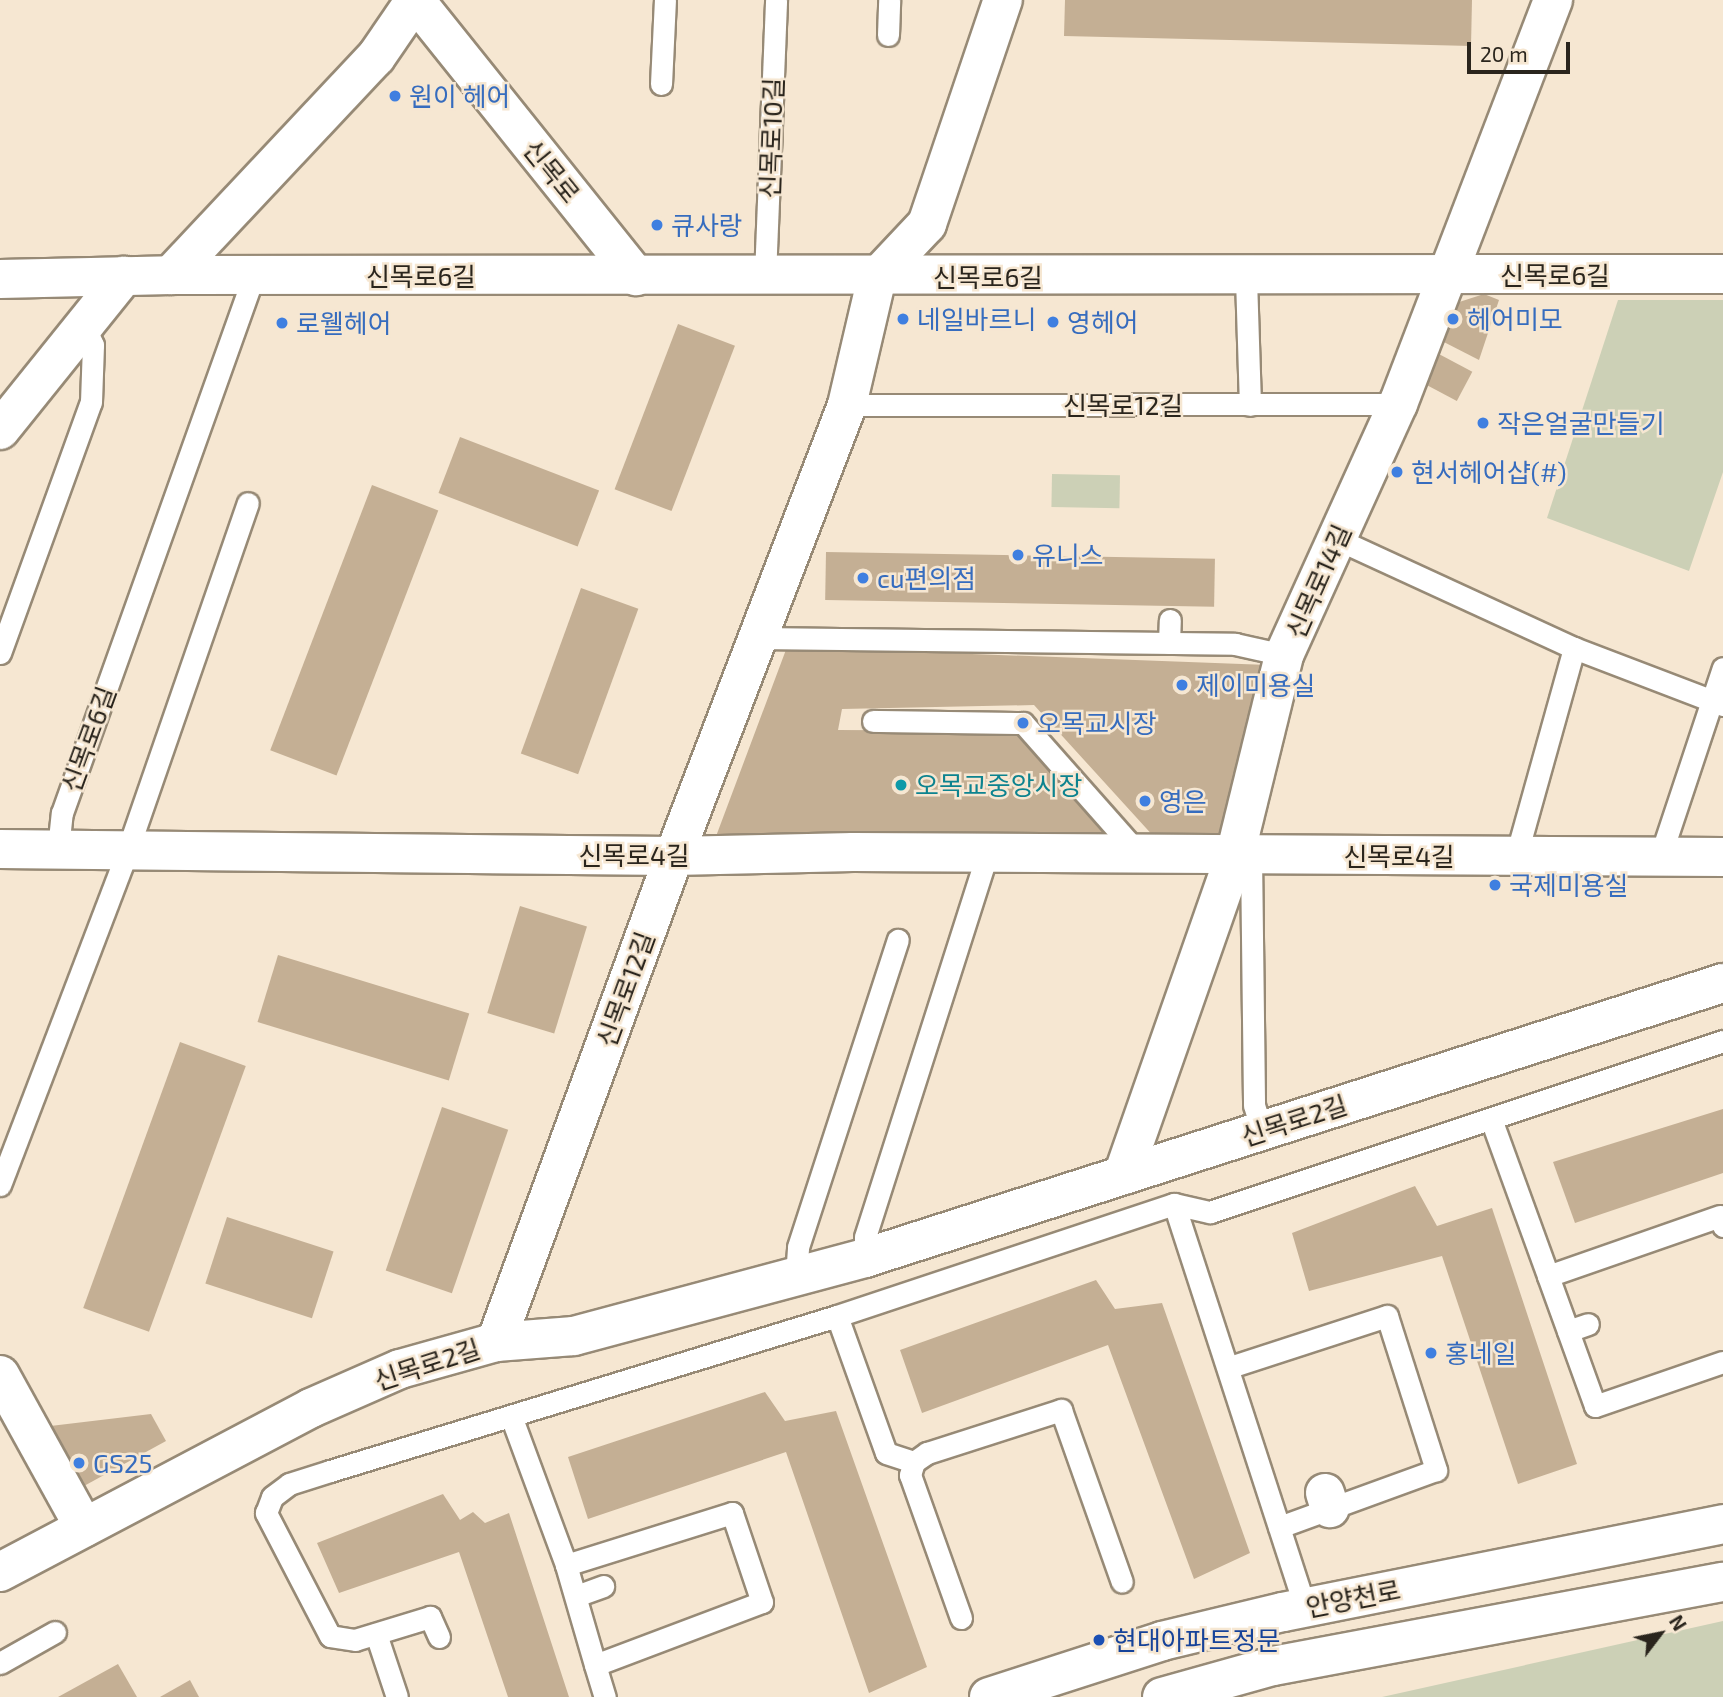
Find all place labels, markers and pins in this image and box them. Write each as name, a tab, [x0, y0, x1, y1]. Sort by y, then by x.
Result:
place label: 원이 헤어	[409, 80, 510, 112]
marker: 원이 헤어	[387, 88, 403, 104]
place label: 큐사랑	[671, 209, 743, 241]
marker: 큐사랑	[649, 217, 665, 233]
place label: 네일바르니	[917, 303, 1037, 335]
place label: 헤어미모	[1467, 303, 1563, 335]
place label: 영헤어	[1067, 306, 1139, 338]
place label: 로웰헤어	[296, 307, 392, 339]
marker: 네일바르니	[895, 311, 911, 327]
marker: 헤어미모	[1445, 311, 1461, 327]
marker: 영헤어	[1045, 314, 1061, 330]
marker: 로웰헤어	[274, 315, 290, 331]
place label: 작은얼굴만들기	[1497, 407, 1664, 439]
marker: 작은얼굴만들기	[1475, 415, 1491, 431]
place label: 현서헤어샵(#)	[1411, 456, 1567, 488]
marker: 현서헤어샵(#)	[1389, 464, 1405, 480]
place label: 유니스	[1032, 539, 1104, 571]
marker: 유니스	[1010, 547, 1026, 563]
place label: cu편의점	[877, 562, 976, 594]
marker: cu편의점	[855, 570, 871, 586]
place label: 제이미용실	[1196, 669, 1316, 701]
marker: 제이미용실	[1174, 677, 1190, 693]
place label: 오목교시장	[1037, 707, 1157, 739]
marker: 오목교시장	[1015, 715, 1031, 731]
place label: 오목교중앙시장	[915, 769, 1082, 801]
marker: 오목교중앙시장	[893, 777, 909, 793]
place label: 영은	[1159, 785, 1207, 817]
marker: 영은	[1137, 793, 1153, 809]
place label: 국제미용실	[1509, 869, 1629, 901]
marker: 국제미용실	[1487, 877, 1503, 893]
place label: 홍네일	[1445, 1337, 1517, 1369]
marker: 홍네일	[1423, 1345, 1439, 1361]
place label: GS25	[93, 1447, 152, 1479]
marker: GS25	[71, 1455, 87, 1471]
place label: 현대아파트정문	[1113, 1624, 1280, 1656]
marker: 현대아파트정문	[1091, 1632, 1107, 1648]

